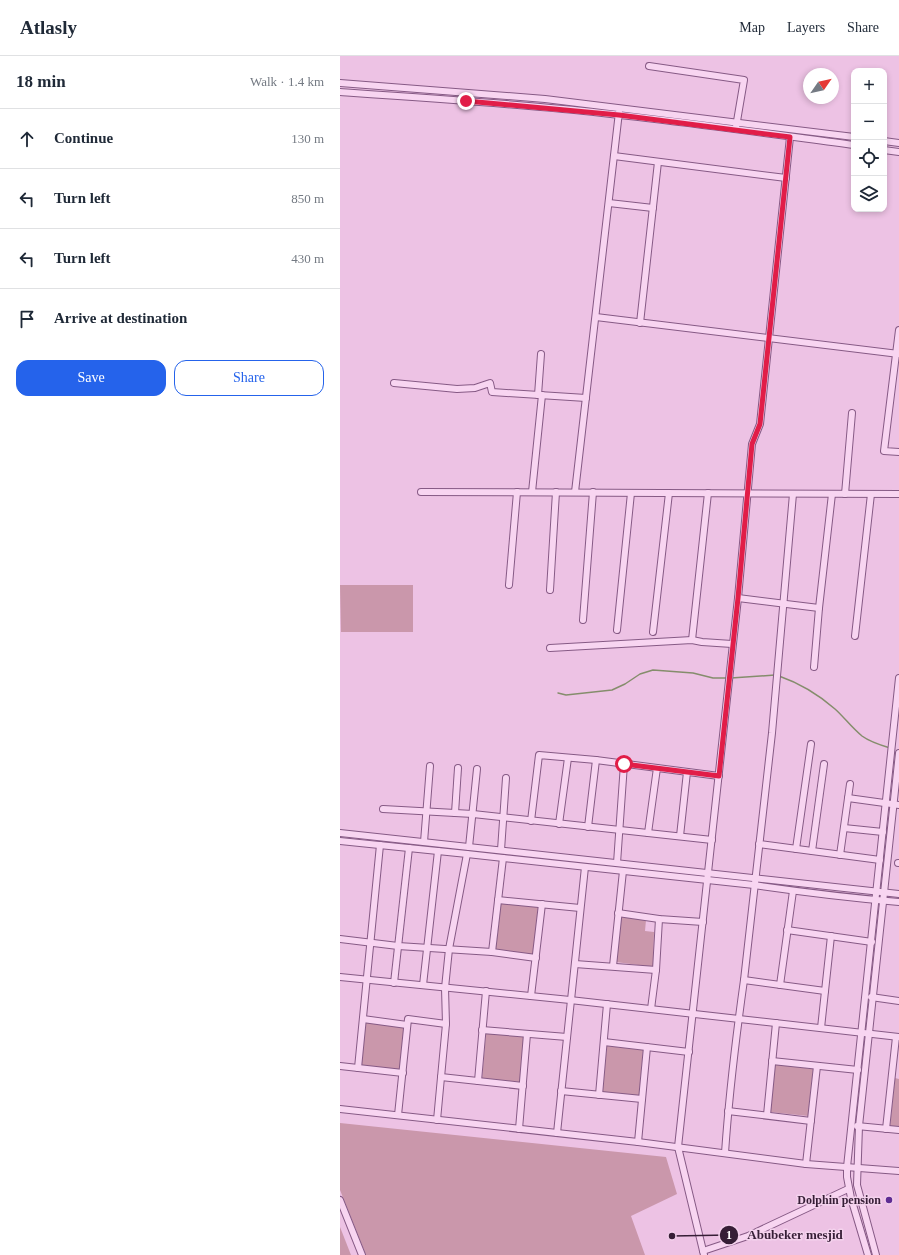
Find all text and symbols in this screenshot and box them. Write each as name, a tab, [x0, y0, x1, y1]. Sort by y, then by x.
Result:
text: Atlasly	[20, 17, 77, 38]
text: Map	[739, 20, 765, 35]
text: Layers	[787, 20, 825, 35]
text: Share	[847, 20, 879, 35]
north arrow	[803, 68, 839, 104]
map controls	[851, 68, 887, 212]
button: +	[851, 68, 887, 104]
text: 18 min	[16, 72, 66, 91]
text: Walk · 1.4 km	[250, 74, 324, 89]
route end	[457, 92, 475, 110]
button: −	[851, 104, 887, 140]
icon: ahead	[16, 128, 38, 150]
text: Continue	[54, 130, 113, 146]
text: 130 m	[291, 131, 324, 146]
button: locate	[851, 140, 887, 176]
button: layers	[851, 176, 887, 212]
icon: left	[16, 188, 38, 210]
text: Turn left	[54, 190, 111, 206]
text: 850 m	[291, 191, 324, 206]
icon: left	[16, 248, 38, 270]
text: Turn left	[54, 250, 111, 266]
text: 430 m	[291, 251, 324, 266]
icon: arrive	[16, 308, 38, 330]
text: Arrive at destination	[54, 310, 187, 326]
button: Save	[16, 360, 166, 396]
button: Share	[174, 360, 324, 396]
route start	[615, 755, 633, 773]
place label: Dolphin pension	[797, 1193, 881, 1207]
marker: Dolphin pension	[884, 1195, 894, 1205]
callout: Abubeker mesjid	[719, 1222, 850, 1247]
text: Abubeker mesjid	[747, 1227, 843, 1242]
text: 1	[726, 1228, 732, 1242]

